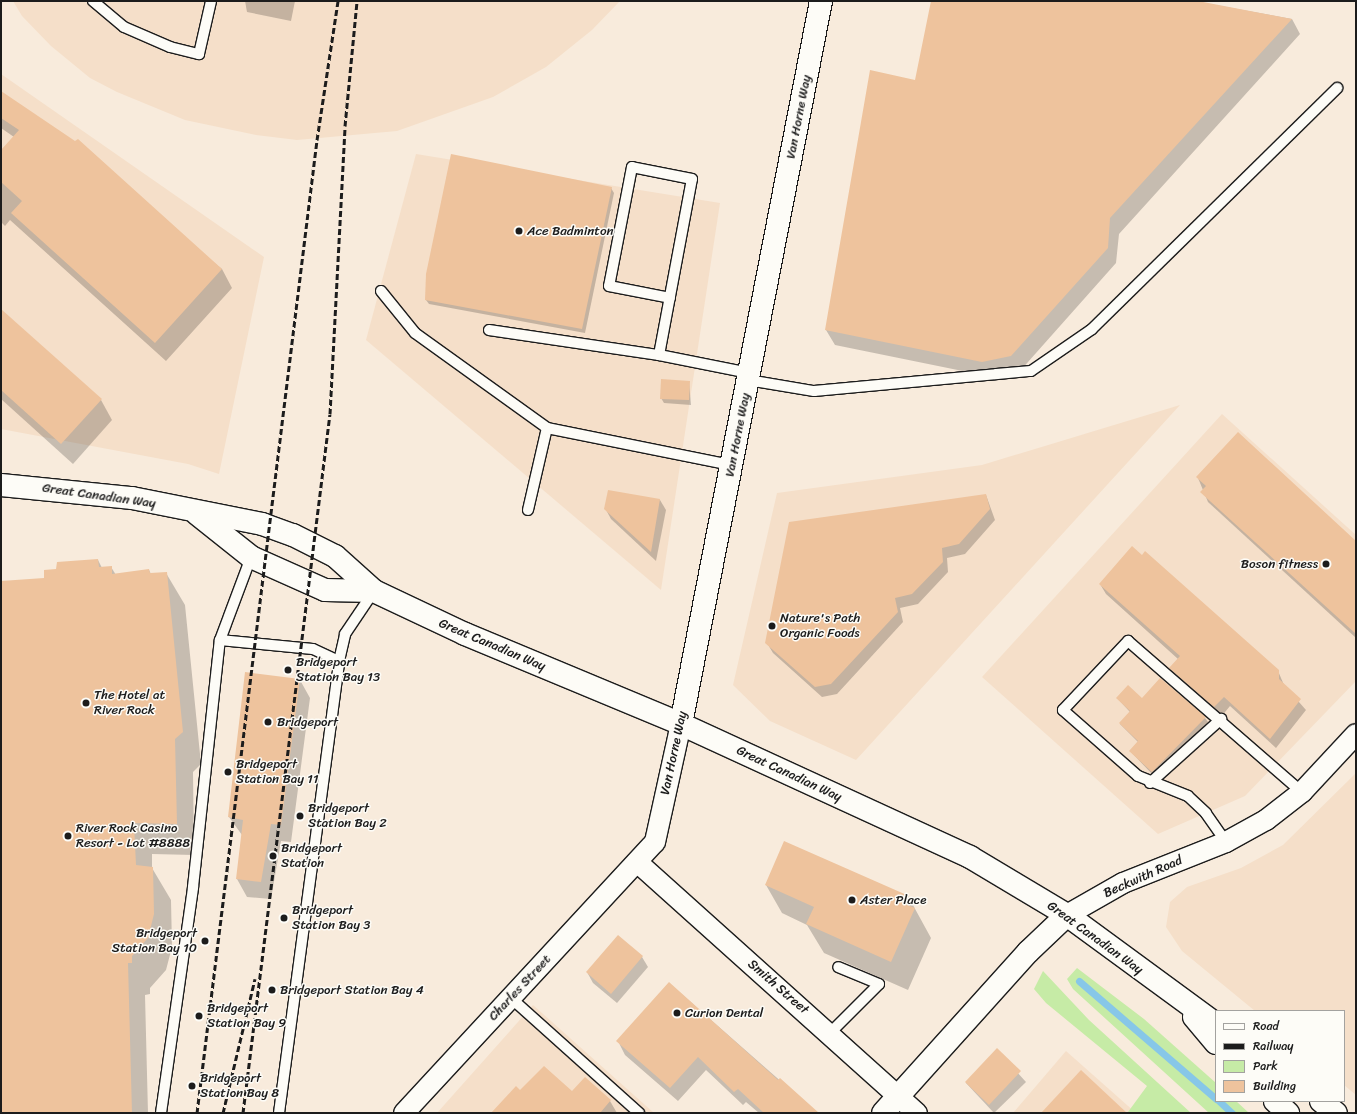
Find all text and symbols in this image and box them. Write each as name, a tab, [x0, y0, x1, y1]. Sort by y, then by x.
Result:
street label: Van Horne Way	[783, 74, 815, 160]
place label: Ace Badminton	[527, 223, 613, 239]
marker: Ace Badminton	[514, 226, 524, 236]
street label: Van Horne Way	[722, 392, 754, 478]
street label: Great Canadian Way	[41, 480, 157, 512]
place label: Boson fitness	[1240, 556, 1318, 572]
marker: Boson fitness	[1321, 559, 1331, 569]
place label: Nature's Path Organic Foods	[780, 611, 860, 642]
street label: Great Canadian Way	[436, 615, 548, 675]
marker: Nature's Path Organic Foods	[767, 621, 777, 631]
place label: Bridgeport Station Bay 13	[296, 655, 380, 686]
marker: Bridgeport Station Bay 13	[283, 665, 293, 675]
place label: The Hotel at River Rock	[94, 688, 166, 719]
marker: The Hotel at River Rock	[81, 698, 91, 708]
street label: Van Horne Way	[658, 710, 690, 796]
place label: Bridgeport	[277, 714, 338, 730]
marker: Bridgeport	[262, 716, 274, 728]
street label: Great Canadian Way	[734, 743, 844, 805]
place label: Bridgeport Station Bay 11	[236, 757, 319, 788]
marker: Bridgeport Station Bay 11	[223, 767, 233, 777]
place label: Bridgeport Station Bay 2	[308, 801, 387, 832]
marker: Bridgeport Station Bay 2	[295, 811, 305, 821]
place label: River Rock Casino Resort - Lot #8888	[76, 821, 190, 852]
marker: River Rock Casino Resort - Lot #8888	[63, 831, 73, 841]
place label: Bridgeport Station	[281, 841, 342, 872]
marker: Bridgeport Station	[268, 851, 278, 861]
street label: Beckwith Road	[1101, 853, 1185, 901]
place label: Aster Place	[860, 892, 927, 908]
marker: Aster Place	[847, 895, 857, 905]
street label: Great Canadian Way	[1044, 898, 1146, 978]
place label: Bridgeport Station Bay 3	[292, 903, 371, 934]
marker: Bridgeport Station Bay 3	[279, 913, 289, 923]
place label: Bridgeport Station Bay 10	[112, 926, 197, 957]
marker: Bridgeport Station Bay 10	[200, 936, 210, 946]
street label: Charles Street	[486, 952, 554, 1024]
street label: Smith Street	[744, 956, 812, 1018]
place label: Bridgeport Station Bay 4	[280, 982, 424, 998]
marker: Bridgeport Station Bay 4	[267, 985, 277, 995]
place label: Bridgeport Station Bay 9	[207, 1001, 286, 1032]
place label: Curion Dental	[685, 1005, 763, 1021]
marker: Curion Dental	[672, 1008, 682, 1018]
legend	[1215, 1010, 1345, 1102]
marker: Bridgeport Station Bay 9	[194, 1011, 204, 1021]
text: Road	[1253, 1015, 1279, 1037]
text: Railway	[1253, 1035, 1294, 1057]
text: Park	[1253, 1055, 1278, 1077]
place label: Bridgeport Station Bay 8	[200, 1071, 279, 1102]
text: Building	[1253, 1075, 1296, 1097]
marker: Bridgeport Station Bay 8	[187, 1081, 197, 1091]

